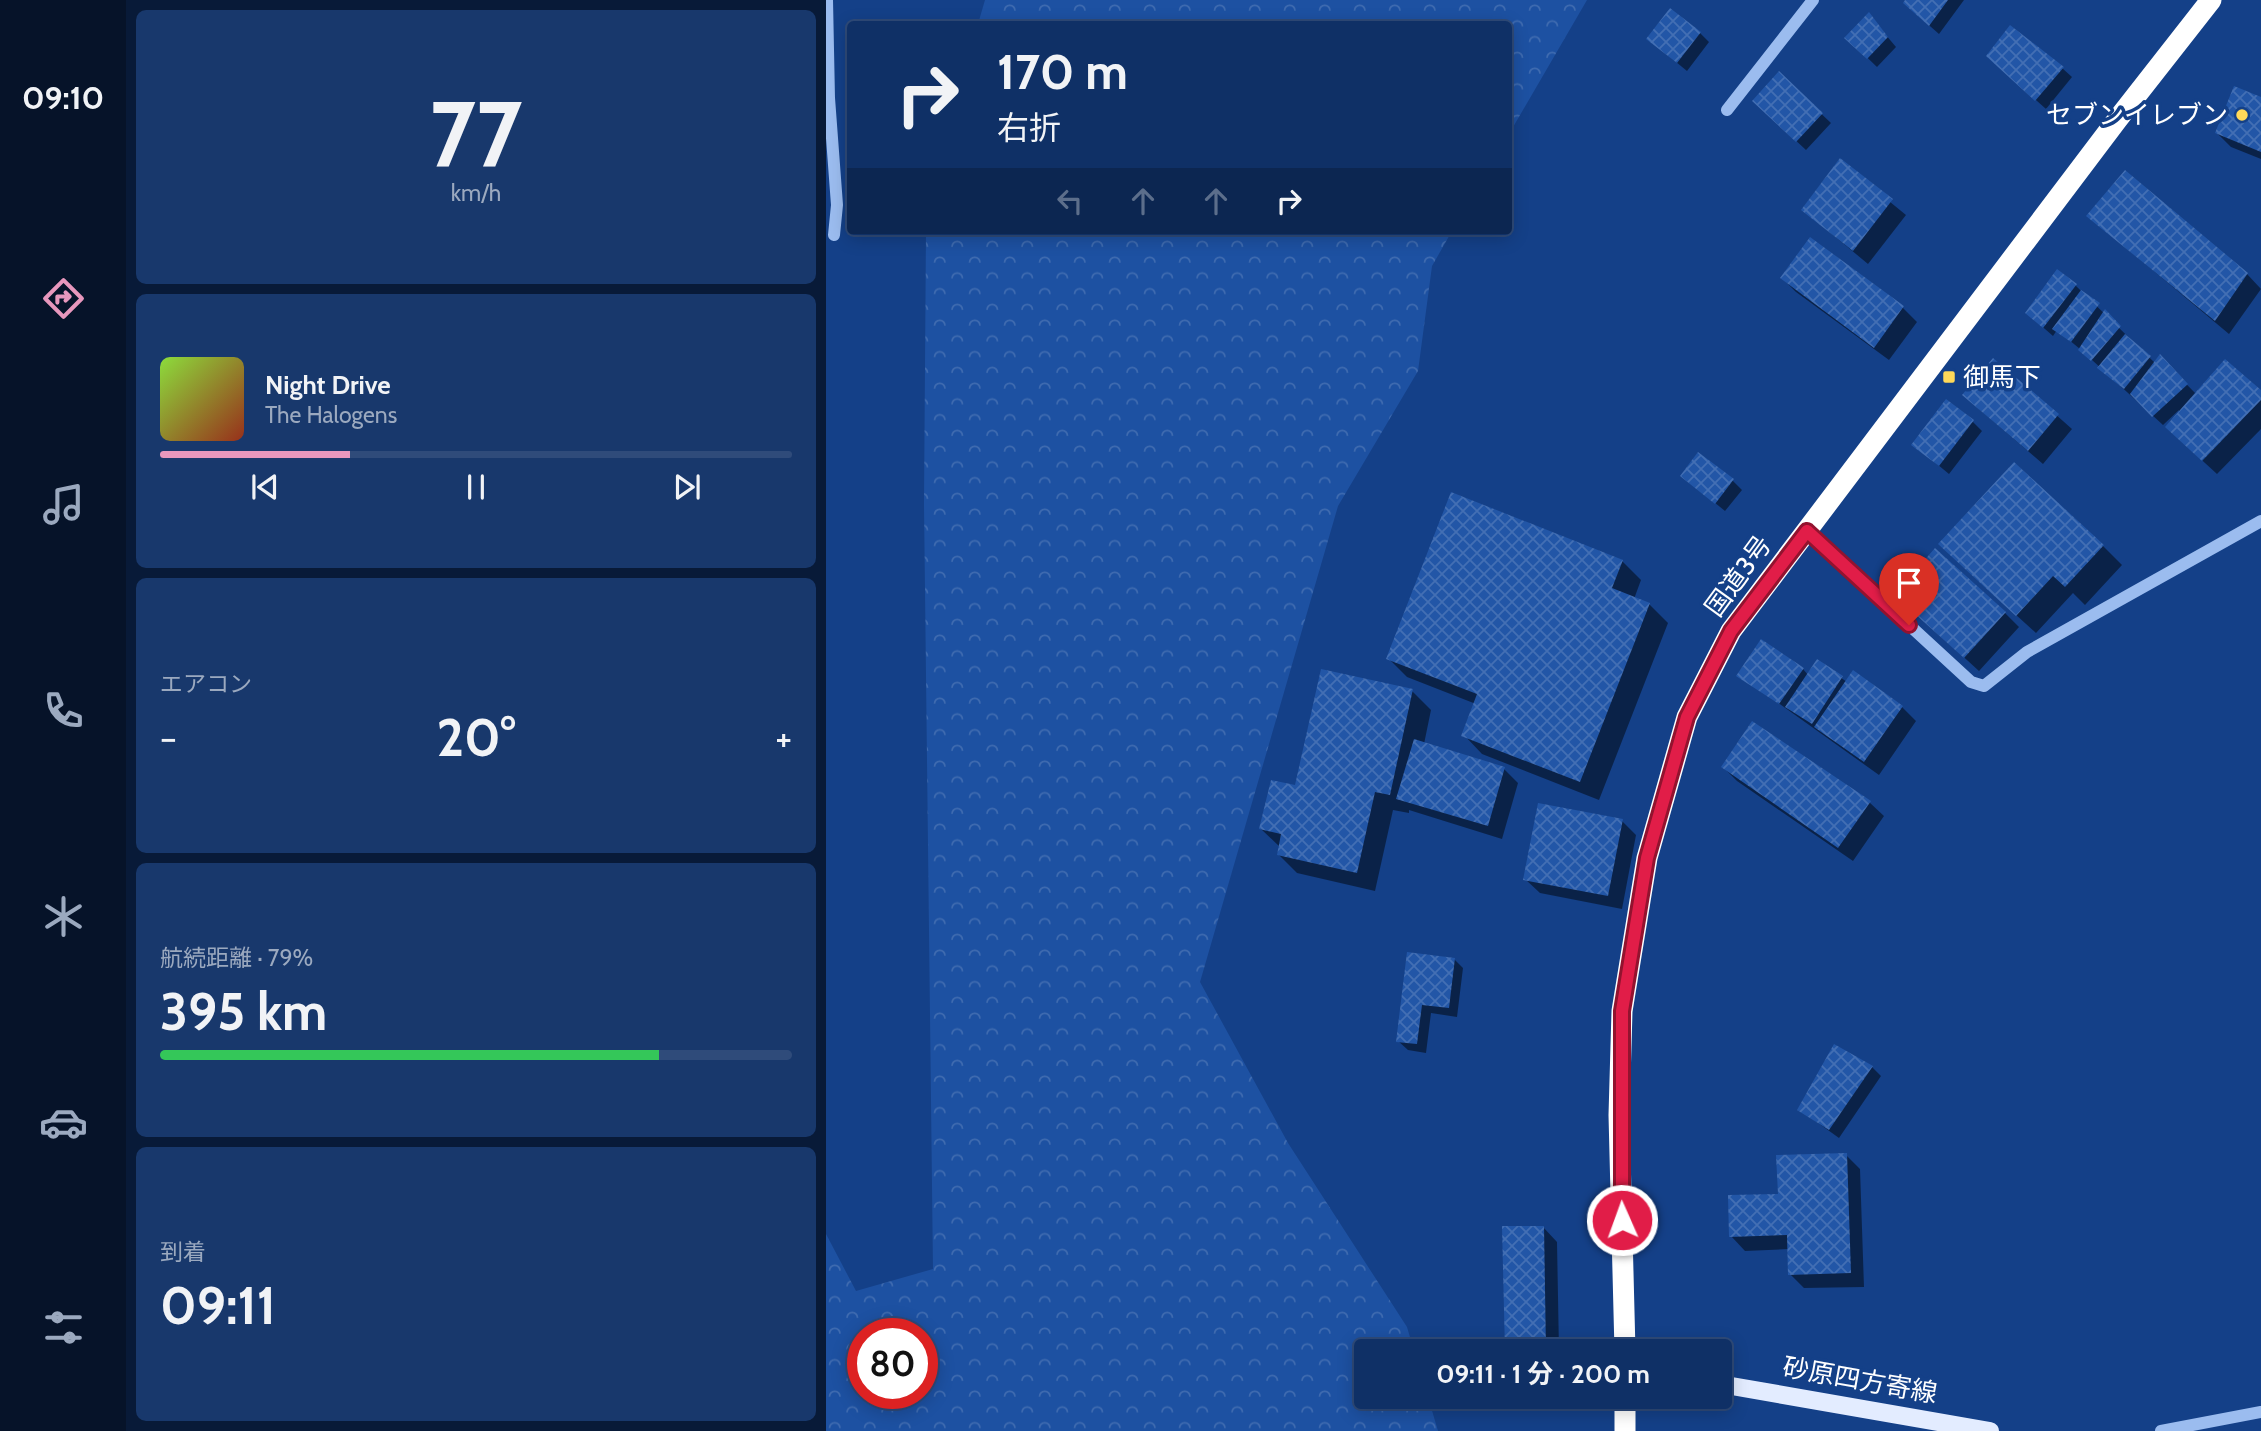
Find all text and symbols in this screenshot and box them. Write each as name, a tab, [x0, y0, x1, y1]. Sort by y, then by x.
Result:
text: 170 m	[997, 42, 1128, 101]
icon: right	[882, 49, 973, 140]
text: 09:10	[22, 78, 104, 117]
text: 77	[430, 78, 522, 189]
place label: セブンイレブン	[2046, 99, 2228, 131]
marker: セブンイレブン	[2234, 107, 2250, 123]
text: 右折	[997, 108, 1061, 147]
text: km/h	[451, 179, 501, 207]
icon: left	[1051, 182, 1089, 220]
icon: ahead	[1124, 182, 1162, 220]
icon: ahead	[1197, 182, 1235, 220]
icon: right	[1270, 182, 1308, 220]
icon: directions	[39, 274, 88, 323]
place label: 御馬下	[1963, 361, 2041, 393]
text: Night Drive	[265, 369, 391, 401]
marker: 御馬下	[1941, 369, 1957, 385]
text: The Halogens	[265, 401, 397, 429]
icon: previous	[246, 468, 284, 506]
icon: pause	[457, 468, 495, 506]
icon: next	[668, 468, 706, 506]
icon: music	[39, 480, 88, 529]
street label: 国道3号	[1698, 529, 1778, 623]
pin	[1879, 553, 1939, 625]
icon: arrive	[1890, 564, 1928, 602]
text: エアコン	[160, 670, 252, 698]
icon: phone	[39, 686, 88, 735]
text: 20°	[436, 706, 516, 769]
text: −	[160, 714, 177, 761]
text: +	[775, 714, 792, 761]
icon: climate	[39, 892, 88, 941]
text: 航続距離 · 79%	[160, 944, 313, 972]
text: 395 km	[160, 980, 327, 1043]
icon: car	[39, 1098, 88, 1147]
position arrow	[1585, 1183, 1659, 1257]
text: 到着	[160, 1238, 206, 1266]
text: 09:11	[160, 1274, 276, 1337]
icon: filters	[39, 1303, 88, 1352]
speed limit sign: 80	[847, 1318, 938, 1409]
street label: 砂原四方寄線	[1780, 1351, 1940, 1409]
text: 09:11 · 1 分 · 200 m	[1436, 1358, 1650, 1390]

